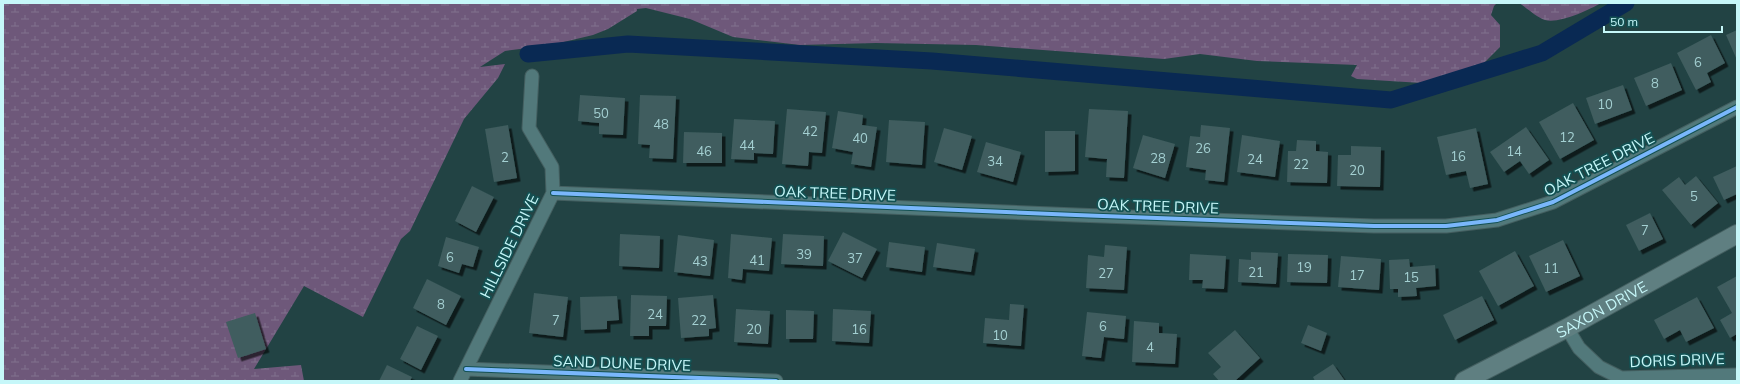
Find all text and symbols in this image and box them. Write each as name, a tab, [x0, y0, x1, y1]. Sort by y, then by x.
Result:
scale bar	[1604, 8, 1722, 34]
text: 50 m	[1610, 14, 1638, 29]
house number: 6	[1694, 54, 1702, 70]
house number: 8	[1651, 75, 1659, 91]
house number: 10	[1597, 96, 1613, 112]
house number: 50	[593, 105, 609, 121]
house number: 48	[653, 116, 669, 132]
house number: 42	[802, 123, 818, 139]
street label: OAK TREE DRIVE	[1541, 128, 1658, 200]
house number: 12	[1559, 129, 1575, 145]
house number: 40	[852, 130, 868, 146]
house number: 44	[739, 137, 755, 153]
house number: 26	[1195, 140, 1211, 156]
house number: 46	[696, 143, 712, 159]
house number: 14	[1506, 143, 1522, 159]
house number: 16	[1450, 148, 1466, 164]
house number: 2	[501, 149, 509, 165]
house number: 28	[1150, 150, 1166, 166]
house number: 24	[1247, 151, 1263, 167]
house number: 34	[987, 153, 1003, 169]
house number: 22	[1293, 156, 1309, 172]
house number: 20	[1349, 162, 1365, 178]
street label: OAK TREE DRIVE	[774, 181, 896, 205]
house number: 5	[1690, 188, 1698, 204]
street label: HILLSIDE DRIVE	[476, 191, 542, 301]
street label: OAK TREE DRIVE	[1097, 194, 1219, 218]
house number: 7	[1641, 222, 1649, 238]
house number: 39	[796, 246, 812, 262]
house number: 6	[446, 249, 454, 265]
house number: 37	[847, 250, 863, 266]
house number: 41	[749, 252, 765, 268]
house number: 43	[692, 253, 708, 269]
house number: 19	[1296, 259, 1312, 275]
house number: 11	[1543, 260, 1559, 276]
house number: 21	[1248, 264, 1264, 280]
house number: 27	[1098, 265, 1114, 281]
house number: 17	[1349, 267, 1365, 283]
house number: 15	[1403, 269, 1419, 285]
street label: SAXON DRIVE	[1553, 276, 1650, 342]
house number: 8	[437, 296, 445, 312]
house number: 24	[647, 306, 663, 322]
house number: 7	[552, 312, 560, 328]
house number: 22	[691, 312, 707, 328]
house number: 6	[1099, 318, 1107, 334]
house number: 20	[746, 321, 762, 337]
house number: 16	[851, 321, 867, 337]
house number: 10	[992, 327, 1008, 343]
house number: 4	[1146, 339, 1154, 355]
street label: DORIS DRIVE	[1629, 349, 1725, 371]
street label: SAND DUNE DRIVE	[553, 351, 691, 375]

